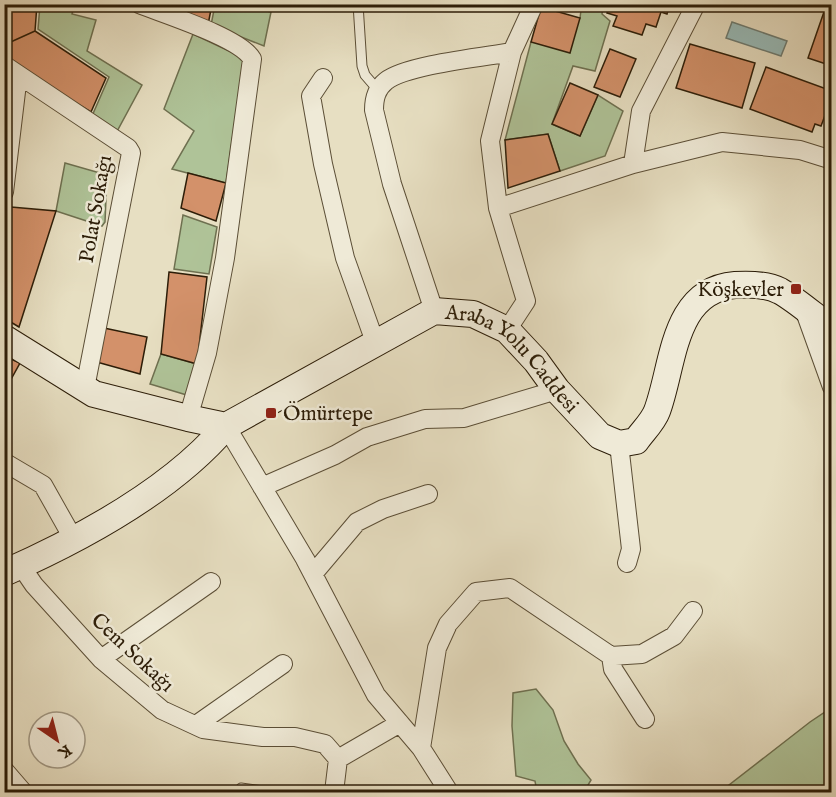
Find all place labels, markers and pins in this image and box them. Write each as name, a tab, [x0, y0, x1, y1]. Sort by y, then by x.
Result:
place label: Köşkevler	[697, 277, 784, 304]
marker: Köşkevler	[789, 282, 803, 296]
place label: Ömürtepe	[283, 401, 373, 428]
marker: Ömürtepe	[264, 406, 278, 420]

